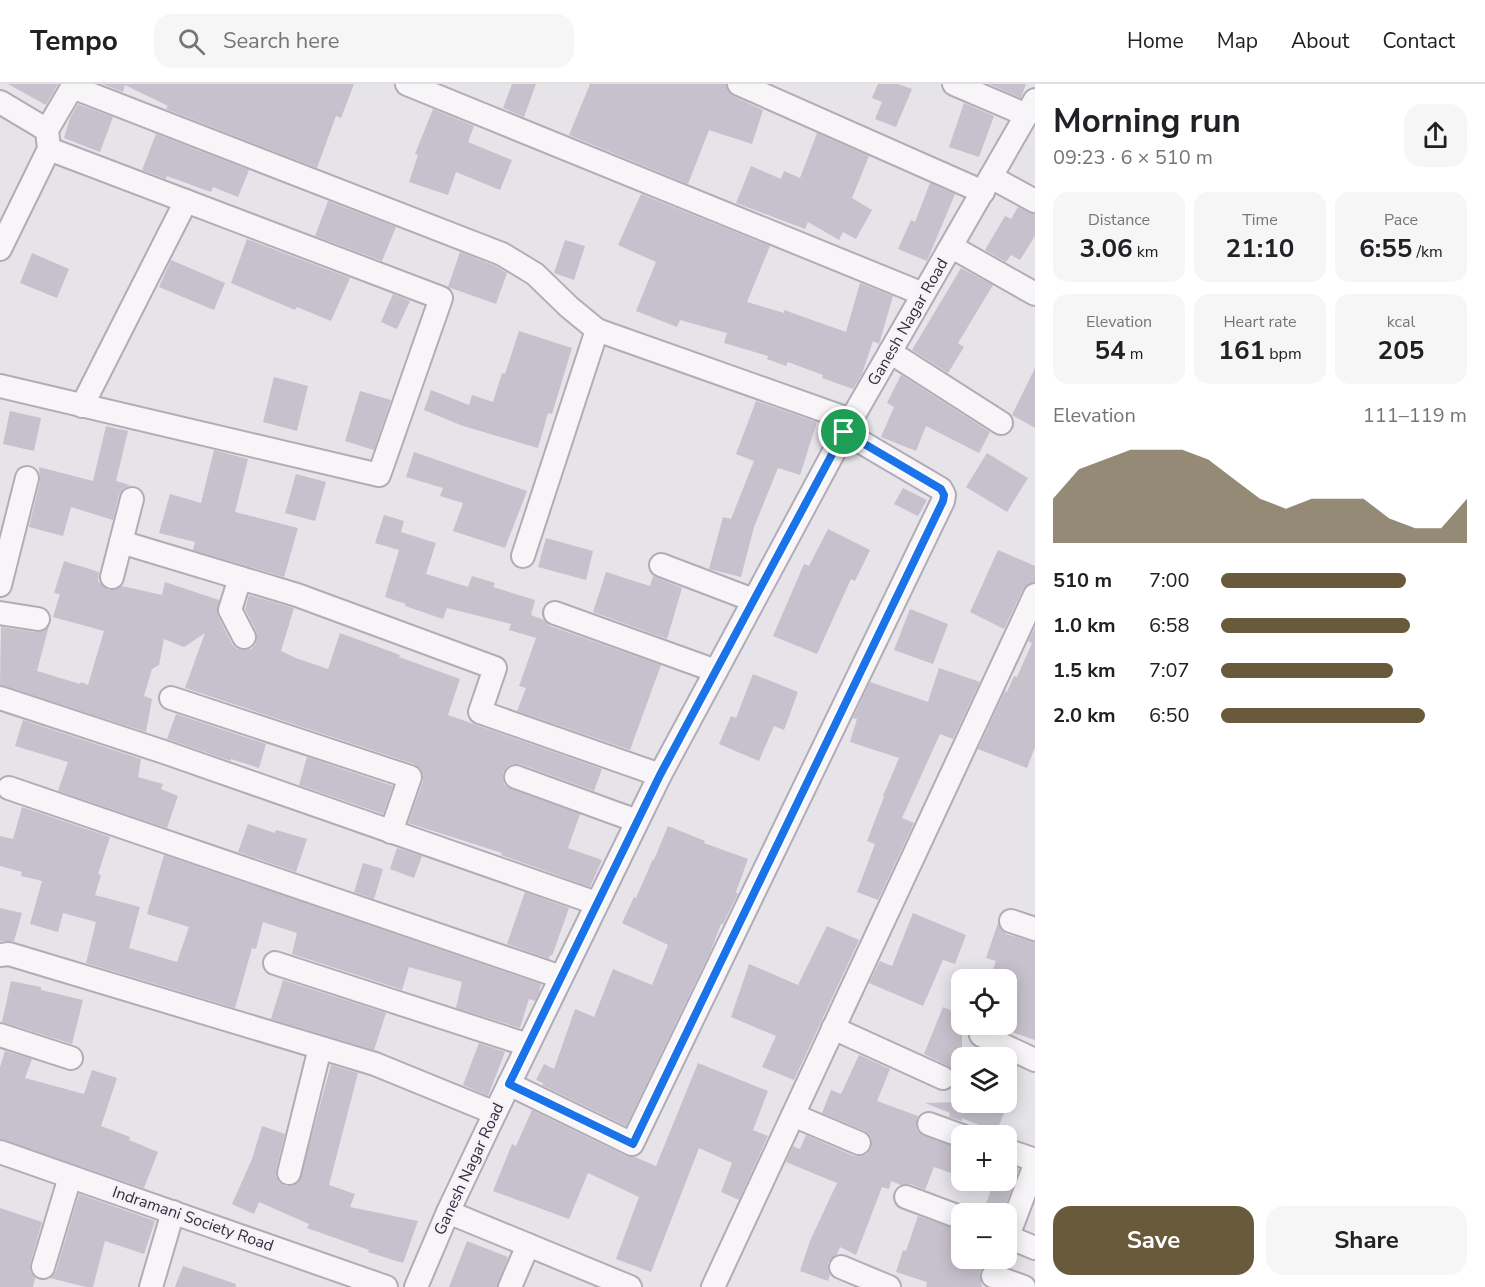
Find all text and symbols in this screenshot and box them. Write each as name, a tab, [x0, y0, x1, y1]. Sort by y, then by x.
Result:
search box	[154, 14, 574, 68]
text: Tempo	[30, 22, 118, 60]
icon: search	[175, 25, 208, 58]
text: Search here	[223, 26, 339, 56]
text: Home	[1127, 27, 1184, 55]
text: Map	[1217, 27, 1258, 55]
text: About	[1291, 27, 1349, 55]
text: Contact	[1382, 27, 1455, 55]
text: Morning run	[1053, 99, 1241, 144]
button: share	[1404, 104, 1467, 167]
text: 09:23 · 6 × 510 m	[1053, 144, 1213, 171]
text: Distance	[1088, 209, 1150, 231]
text: Time	[1242, 209, 1278, 231]
text: Pace	[1384, 209, 1418, 231]
text: 3.06	[1079, 231, 1133, 266]
text: 21:10	[1226, 231, 1294, 266]
text: 6:55	[1359, 231, 1412, 266]
text: km	[1133, 241, 1159, 263]
text: /km	[1412, 241, 1443, 263]
street label: Ganesh Nagar Road	[863, 254, 953, 390]
text: Elevation	[1086, 311, 1152, 333]
text: Heart rate	[1223, 311, 1297, 333]
text: kcal	[1387, 311, 1415, 333]
text: 54	[1094, 333, 1126, 368]
text: 161	[1218, 333, 1265, 368]
text: 205	[1378, 333, 1424, 368]
text: m	[1126, 343, 1144, 365]
text: bpm	[1265, 343, 1302, 365]
text: Elevation	[1053, 402, 1136, 429]
text: 111–119 m	[1363, 402, 1467, 429]
pin	[818, 406, 869, 457]
icon: arrive	[827, 415, 860, 448]
text: 510 m	[1053, 567, 1112, 594]
text: 7:00	[1149, 567, 1190, 594]
text: 1.0 km	[1053, 612, 1116, 639]
text: 6:58	[1149, 612, 1190, 639]
text: 1.5 km	[1053, 657, 1116, 684]
text: 7:07	[1149, 657, 1190, 684]
text: 2.0 km	[1053, 702, 1116, 729]
text: 6:50	[1149, 702, 1190, 729]
map controls	[951, 969, 1017, 1269]
button: locate	[951, 969, 1017, 1035]
button: layers	[951, 1047, 1017, 1113]
street label: Ganesh Nagar Road	[429, 1099, 509, 1239]
button: +	[951, 1125, 1017, 1191]
street label: Indramani Society Road	[109, 1181, 277, 1257]
button: −	[951, 1203, 1017, 1269]
button: Save	[1053, 1206, 1254, 1275]
button: Share	[1266, 1206, 1467, 1275]

